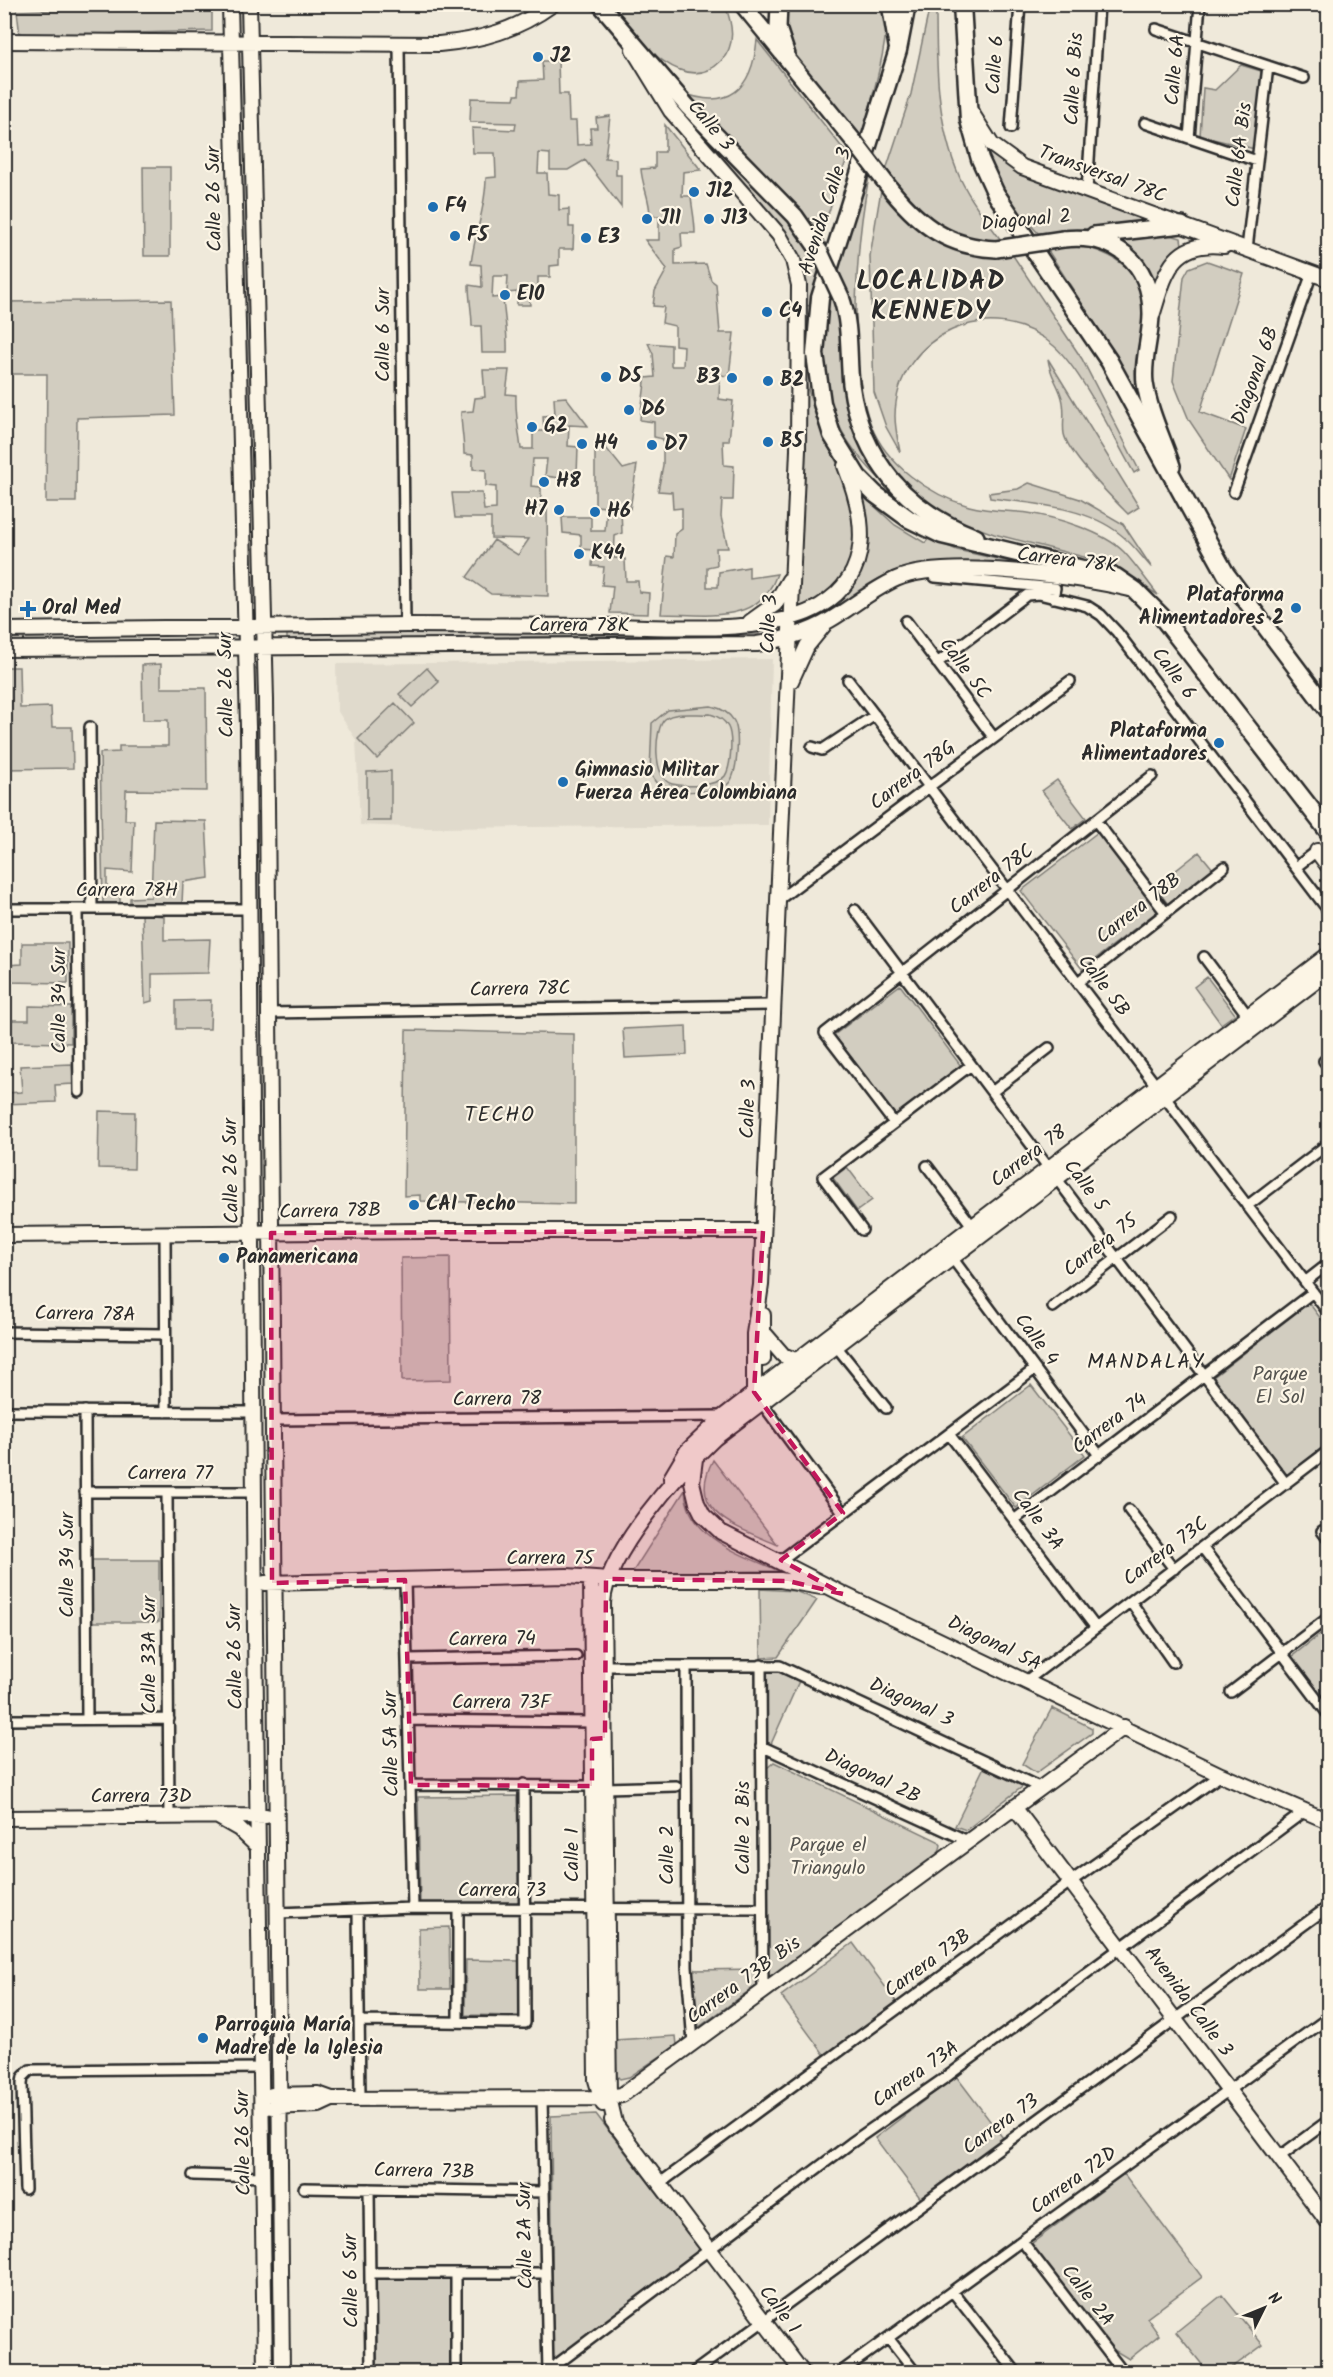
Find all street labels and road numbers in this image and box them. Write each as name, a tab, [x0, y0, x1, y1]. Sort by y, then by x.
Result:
street label: Calle 6 Bis	[1057, 31, 1093, 126]
street label: Calle 6A	[1157, 33, 1195, 107]
street label: Calle 6	[978, 34, 1014, 96]
street label: Calle 3	[679, 93, 741, 159]
street label: Calle 6A Bis	[1218, 100, 1262, 209]
street label: Transversal 78C	[1034, 137, 1170, 213]
street label: Avenida Calle 3	[790, 143, 862, 279]
street label: Calle 26 Sur	[198, 144, 232, 252]
street label: Diagonal 2	[980, 201, 1072, 241]
street label: Calle 6 Sur	[368, 287, 400, 382]
street label: Diagonal 6B	[1223, 322, 1289, 430]
street label: Carrera 78K	[1015, 539, 1119, 583]
street label: Calle 3	[752, 593, 788, 655]
street label: Carrera 78K	[529, 610, 630, 642]
street label: Calle 26 Sur	[210, 630, 244, 738]
street label: Calle 5C	[930, 631, 998, 707]
street label: Calle 6	[1142, 641, 1204, 707]
street label: Carrera 78G	[863, 733, 963, 819]
street label: Carrera 78C	[942, 836, 1042, 924]
street label: Carrera 78B	[1089, 865, 1189, 953]
street label: Carrera 78H	[76, 875, 178, 907]
street label: Calle 34 Sur	[44, 947, 76, 1054]
street label: Calle 5B	[1069, 948, 1137, 1024]
street label: Carrera 78C	[469, 973, 571, 1007]
street label: Calle 3	[732, 1079, 766, 1139]
street label: Calle 26 Sur	[215, 1116, 249, 1224]
street label: Carrera 78	[984, 1117, 1075, 1197]
street label: Calle 5	[1054, 1153, 1116, 1220]
street label: Carrera 78B	[279, 1195, 381, 1229]
street label: Carrera 75	[1057, 1206, 1146, 1286]
street label: Carrera 78A	[34, 1298, 136, 1332]
street label: Calle 4	[1005, 1307, 1067, 1373]
street label: Carrera 78	[452, 1383, 543, 1417]
street label: Carrera 74	[1065, 1385, 1155, 1463]
street label: Carrera 77	[127, 1458, 214, 1490]
street label: Calle 3A	[1003, 1482, 1071, 1558]
street label: Carrera 73C	[1116, 1509, 1216, 1595]
street label: Calle 34 Sur	[52, 1511, 84, 1618]
street label: Carrera 75	[506, 1543, 595, 1575]
street label: Calle 33A Sur	[134, 1595, 166, 1714]
street label: Calle 26 Sur	[219, 1602, 253, 1710]
street label: Diagonal 5A	[941, 1607, 1047, 1681]
street label: Carrera 74	[448, 1623, 536, 1657]
street label: Diagonal 3	[863, 1669, 959, 1737]
street label: Carrera 73F	[452, 1687, 552, 1719]
street label: Calle 5A Sur	[375, 1689, 409, 1797]
street label: Diagonal 2B	[819, 1741, 925, 1813]
street label: Carrera 73D	[90, 1781, 192, 1813]
street label: Calle 2 Bis	[728, 1781, 760, 1875]
street label: Calle 2	[652, 1825, 684, 1885]
street label: Calle 1	[557, 1828, 589, 1882]
street label: Carrera 73	[458, 1875, 546, 1907]
street label: Carrera 73B	[878, 1921, 978, 2007]
street label: Carrera 73B Bis	[680, 1928, 808, 2034]
street label: Avenida Calle 3	[1136, 1940, 1240, 2064]
street label: Carrera 73A	[866, 2033, 966, 2117]
street label: Carrera 73	[956, 2086, 1046, 2164]
street label: Calle 26 Sur	[227, 2088, 261, 2196]
street label: Carrera 72D	[1024, 2138, 1124, 2224]
street label: Carrera 73B	[373, 2155, 475, 2189]
street label: Calle 2A Sur	[509, 2181, 543, 2290]
street label: Calle 6 Sur	[335, 2232, 369, 2328]
street label: Calle 2A	[1052, 2258, 1122, 2334]
street label: Calle 1	[750, 2279, 808, 2341]

